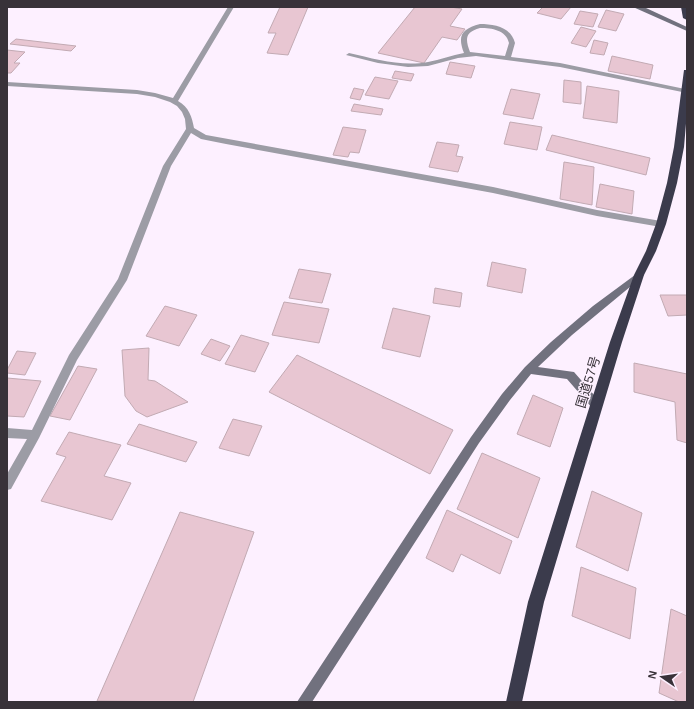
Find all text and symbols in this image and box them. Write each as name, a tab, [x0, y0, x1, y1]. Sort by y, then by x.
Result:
street label: 国道57号	[573, 354, 603, 410]
north arrow	[642, 657, 682, 697]
text: N	[646, 669, 659, 680]

